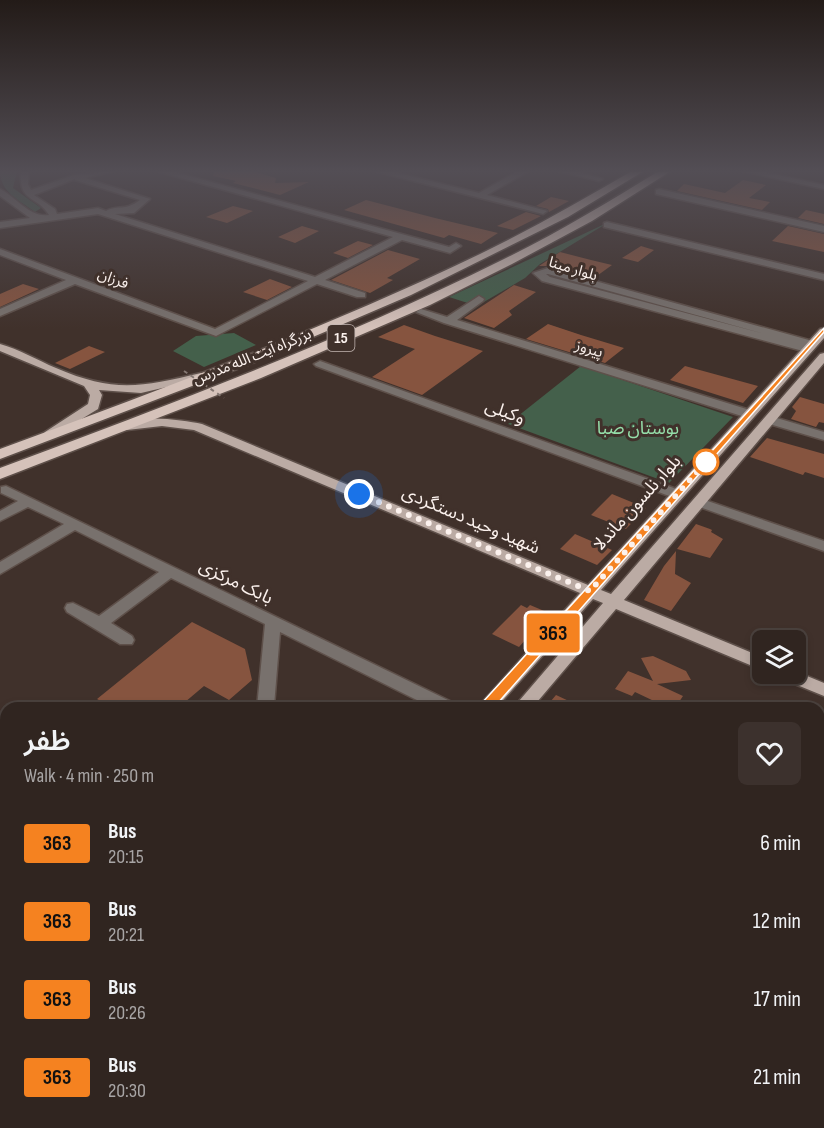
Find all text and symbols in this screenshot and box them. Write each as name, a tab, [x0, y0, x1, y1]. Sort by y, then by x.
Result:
street label: بلوار مینا	[546, 253, 600, 285]
street label: فرزان	[95, 264, 131, 294]
street label: بزرگراه آیت الله مدرس	[190, 325, 314, 389]
road number: 15	[328, 325, 354, 351]
street label: پیروز	[572, 335, 605, 362]
street label: وكيلی	[482, 395, 528, 429]
park label: بوستان صبا	[597, 418, 679, 439]
unlabelled marker	[693, 449, 719, 475]
street label: بلوار نلسون ماندلا	[589, 451, 685, 555]
your location	[344, 479, 374, 509]
street label: شهید وحید دستگردی	[399, 481, 543, 559]
street label: بابک مرکزی	[196, 555, 276, 609]
line badge: 363	[518, 614, 588, 652]
text: 363	[539, 621, 567, 646]
map controls	[752, 630, 806, 684]
button: layers	[752, 630, 806, 684]
button: heart	[738, 722, 801, 785]
text: ظفر	[24, 725, 70, 758]
text: Walk · 4 min · 250 m	[24, 764, 154, 788]
text: Bus	[108, 818, 137, 845]
text: 6 min	[760, 830, 801, 857]
text: 363	[43, 831, 71, 856]
text: 20:15	[108, 845, 144, 869]
text: Bus	[108, 896, 137, 923]
text: 12 min	[753, 908, 801, 935]
text: 363	[43, 909, 71, 934]
text: 20:21	[108, 923, 144, 947]
text: Bus	[108, 974, 137, 1001]
text: 17 min	[753, 986, 801, 1013]
text: 363	[43, 987, 71, 1012]
text: 20:26	[108, 1001, 146, 1025]
text: Bus	[108, 1052, 137, 1079]
text: 21 min	[753, 1064, 801, 1091]
text: 363	[43, 1065, 71, 1090]
text: 20:30	[108, 1079, 146, 1103]

